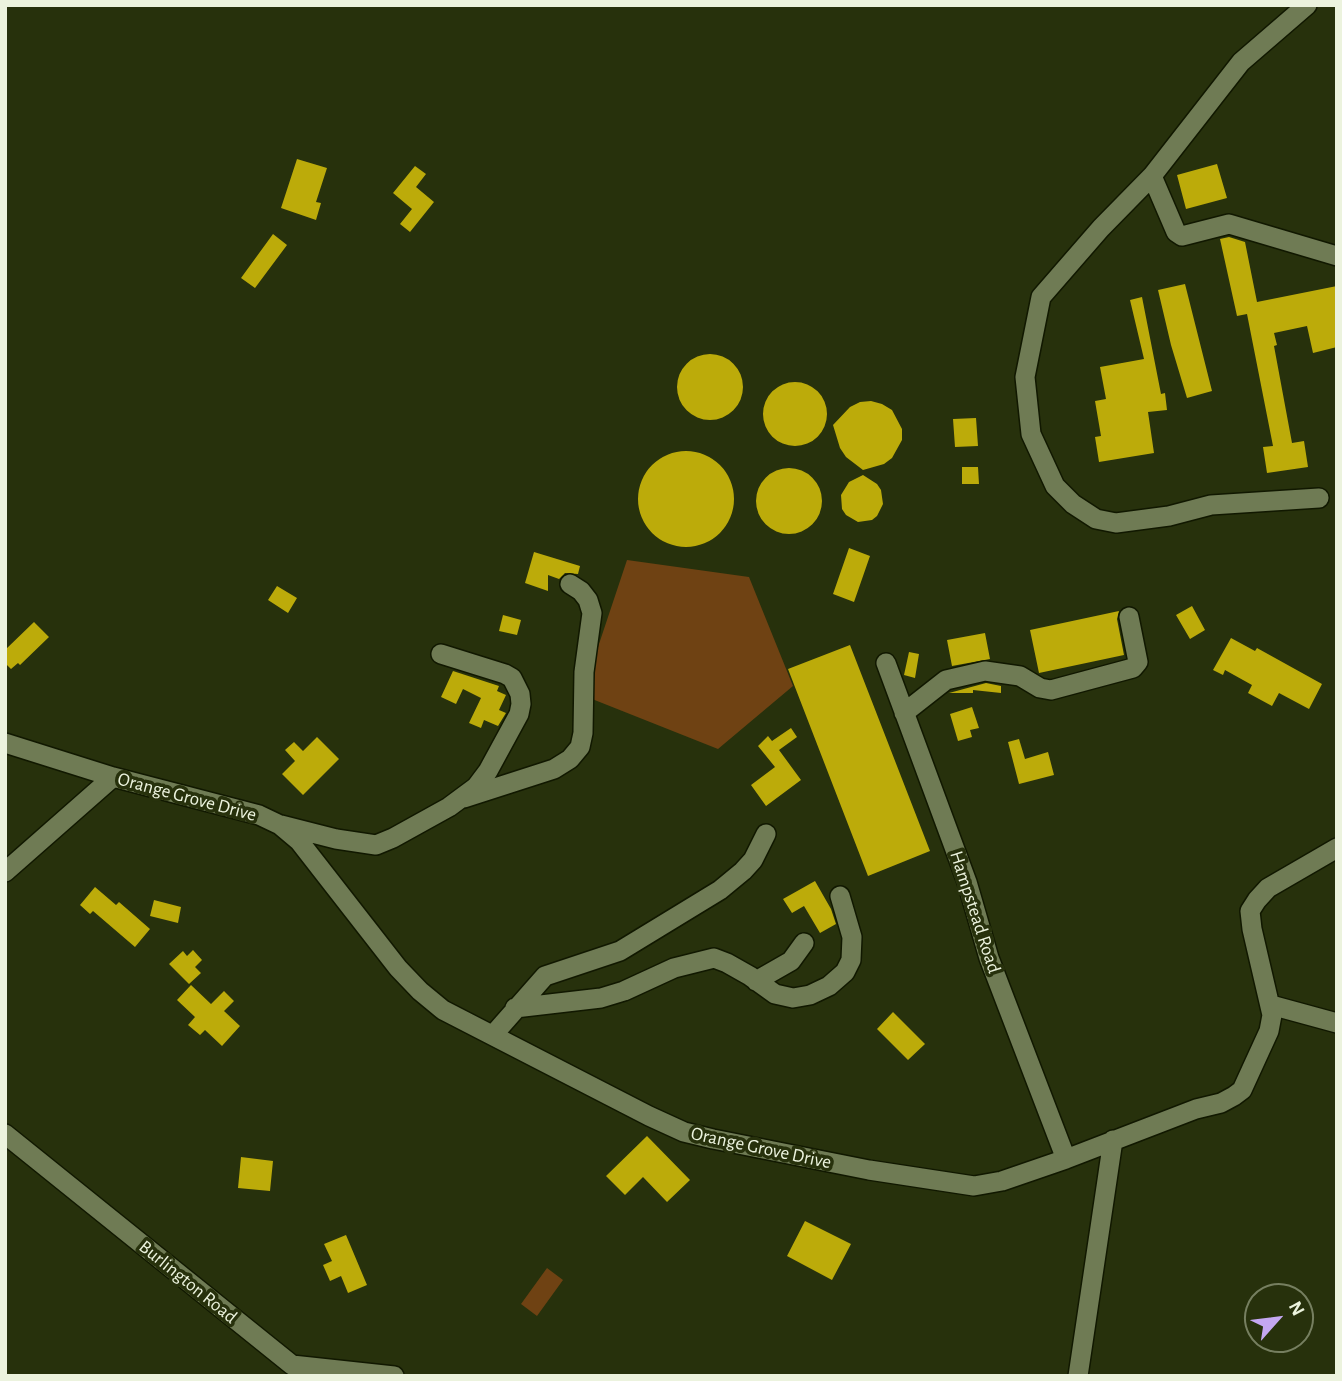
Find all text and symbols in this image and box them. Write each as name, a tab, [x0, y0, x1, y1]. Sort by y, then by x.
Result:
street label: Orange Grove Drive	[115, 767, 259, 827]
street label: Hampstead Road	[945, 848, 1005, 976]
street label: Orange Grove Drive	[689, 1122, 833, 1174]
street label: Burlington Road	[134, 1235, 242, 1329]
north arrow	[1244, 1283, 1314, 1353]
text: N	[1285, 1299, 1308, 1319]

